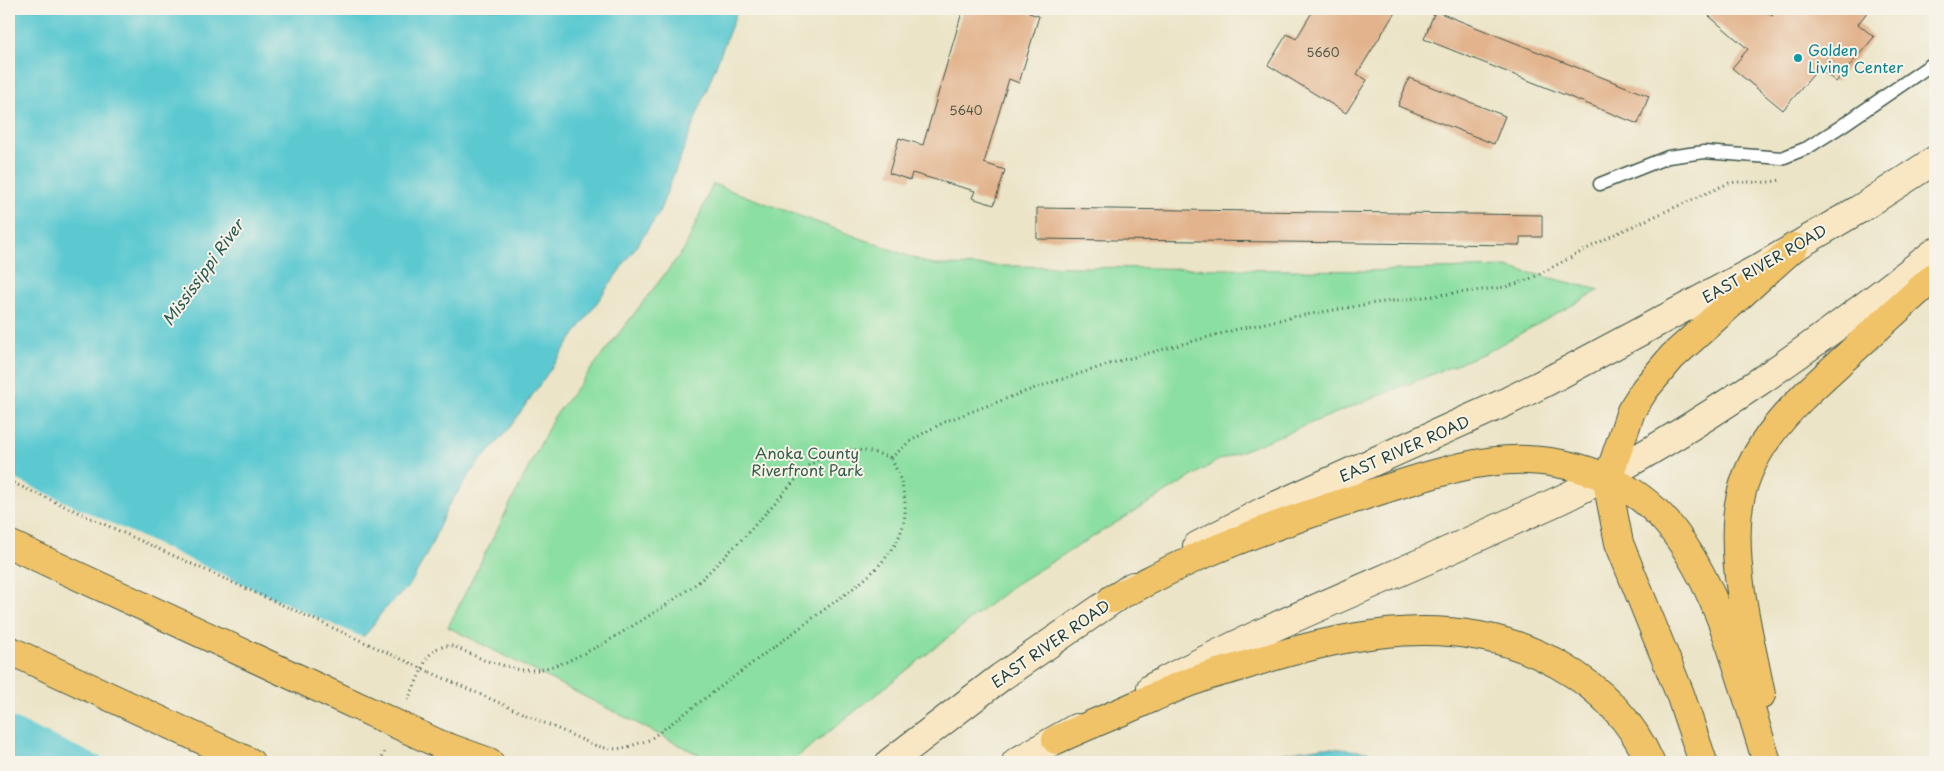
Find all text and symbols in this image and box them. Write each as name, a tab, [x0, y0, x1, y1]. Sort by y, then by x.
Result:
place label: Golden Living Center	[1808, 38, 1903, 78]
house number: 5660	[1306, 43, 1340, 61]
marker: Golden Living Center	[1792, 52, 1804, 64]
house number: 5640	[949, 101, 983, 119]
water label: Mississippi River	[155, 212, 250, 330]
street label: EAST RIVER ROAD	[1697, 218, 1831, 308]
street label: EAST RIVER ROAD	[1335, 409, 1473, 487]
park label: Anoka County Riverfront Park	[751, 441, 863, 481]
street label: EAST RIVER ROAD	[986, 593, 1114, 693]

